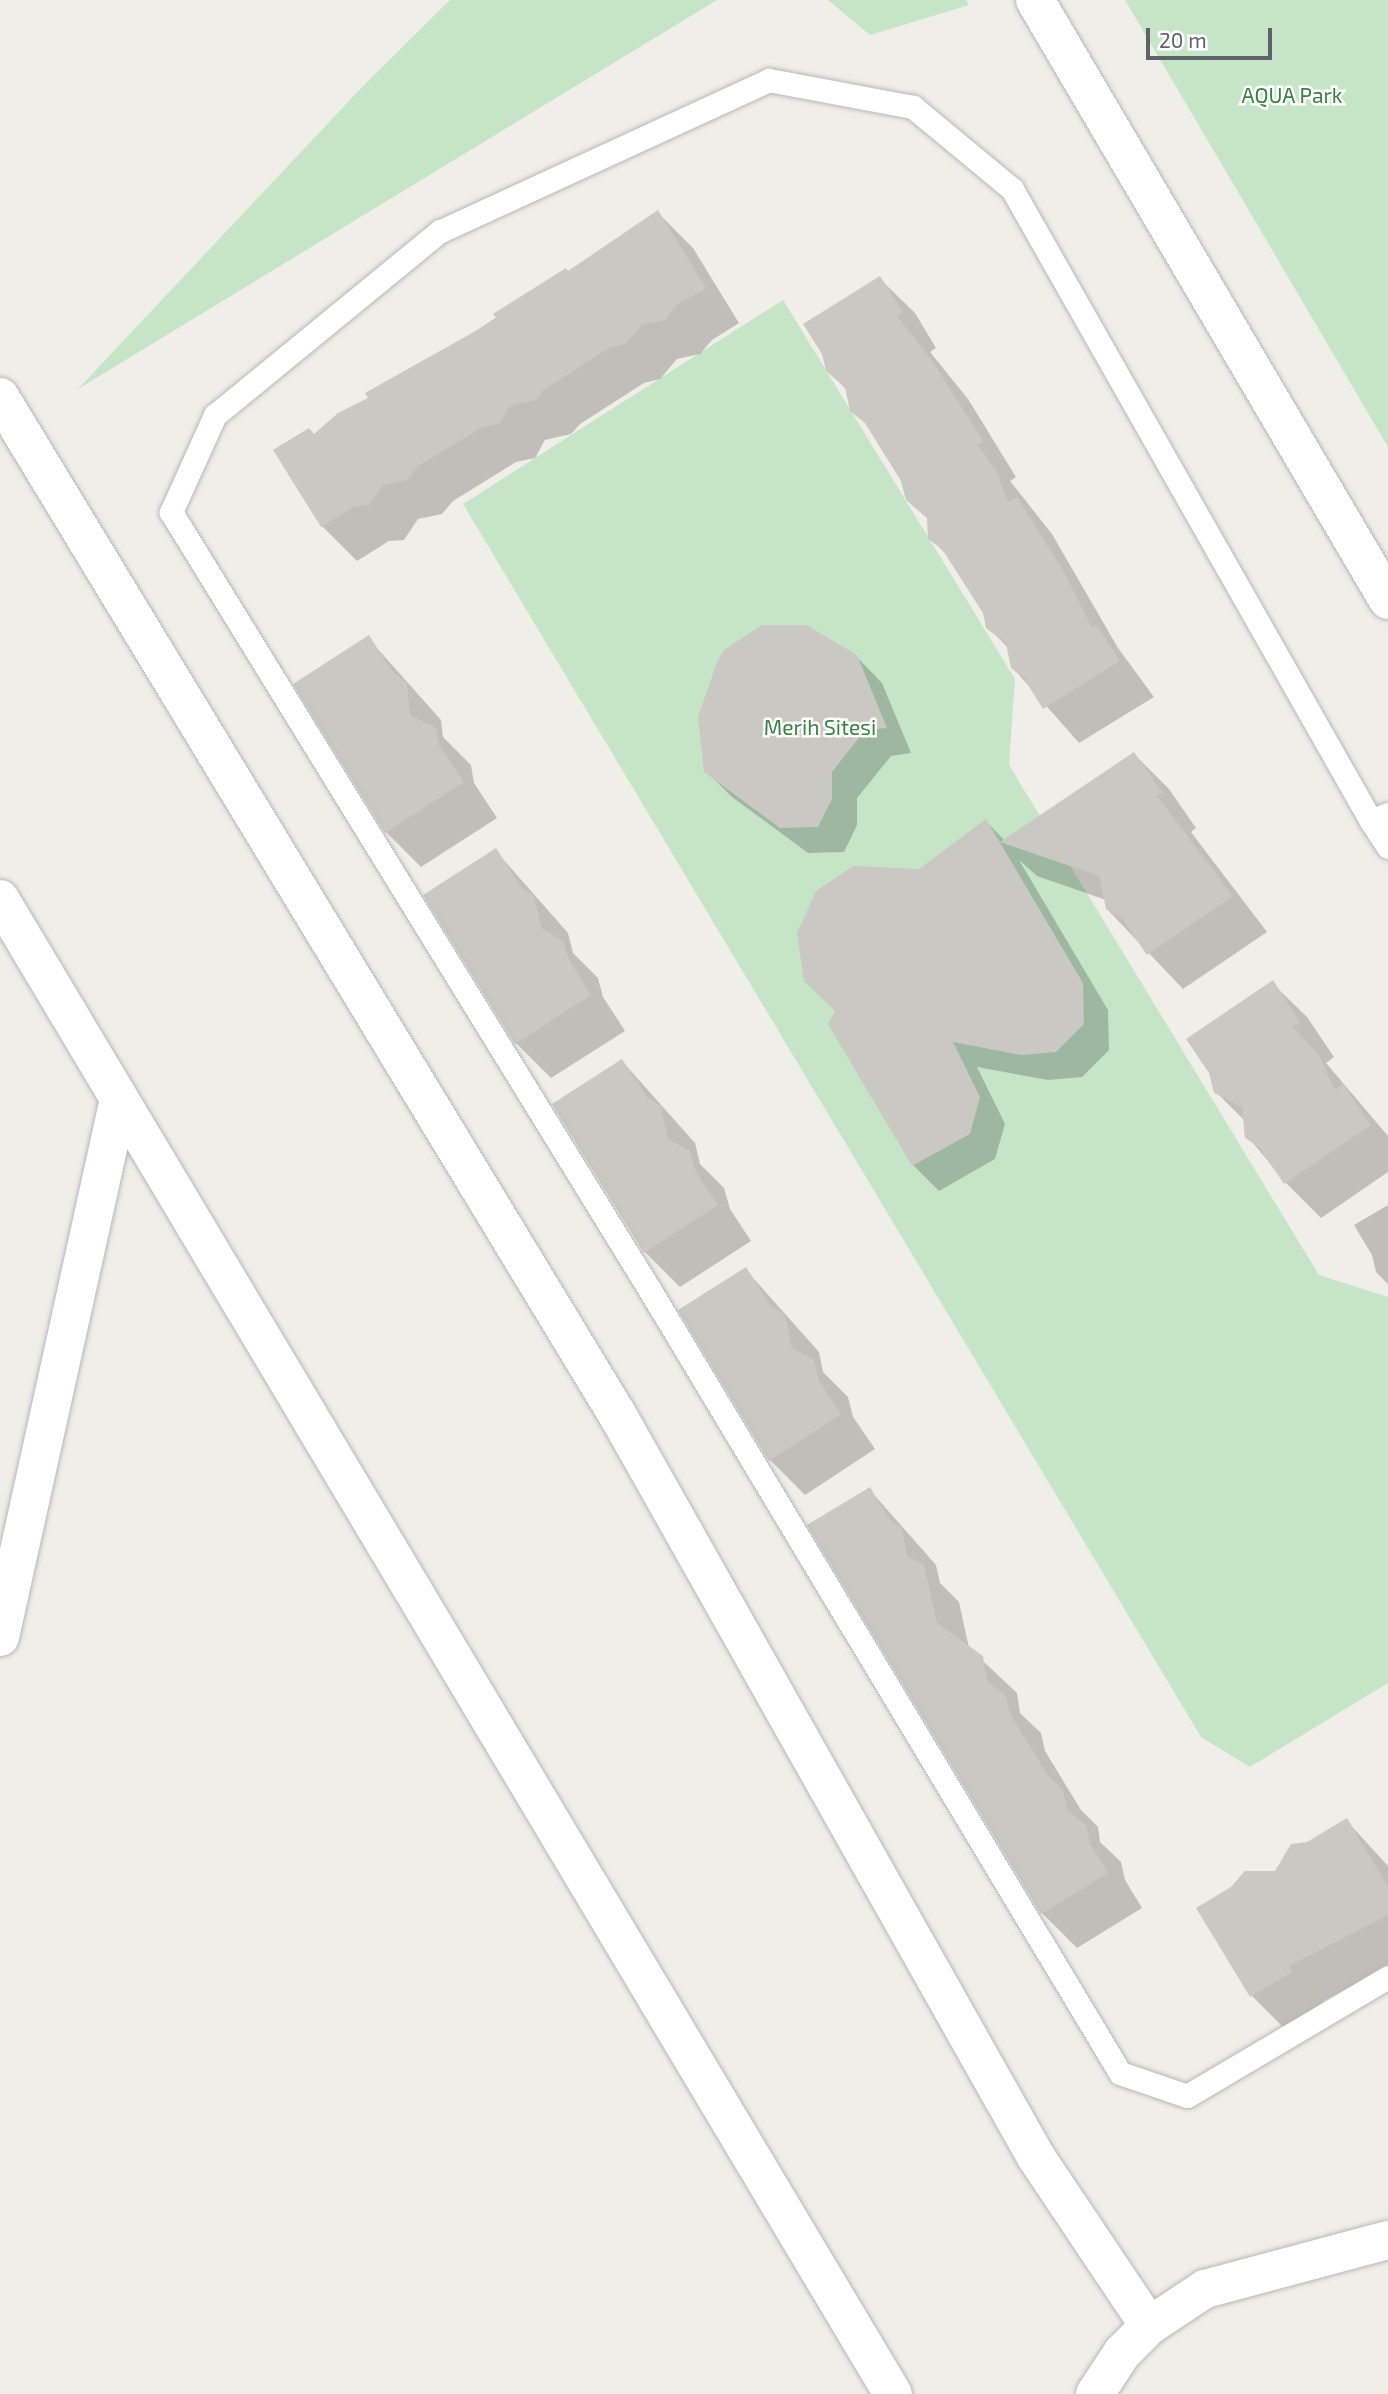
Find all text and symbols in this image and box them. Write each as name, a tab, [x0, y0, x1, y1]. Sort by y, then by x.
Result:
scale bar	[1150, 14, 1276, 58]
text: 20 m	[1159, 27, 1207, 52]
park label: AQUA Park	[1241, 82, 1343, 108]
park label: Merih Sitesi	[764, 714, 876, 740]

